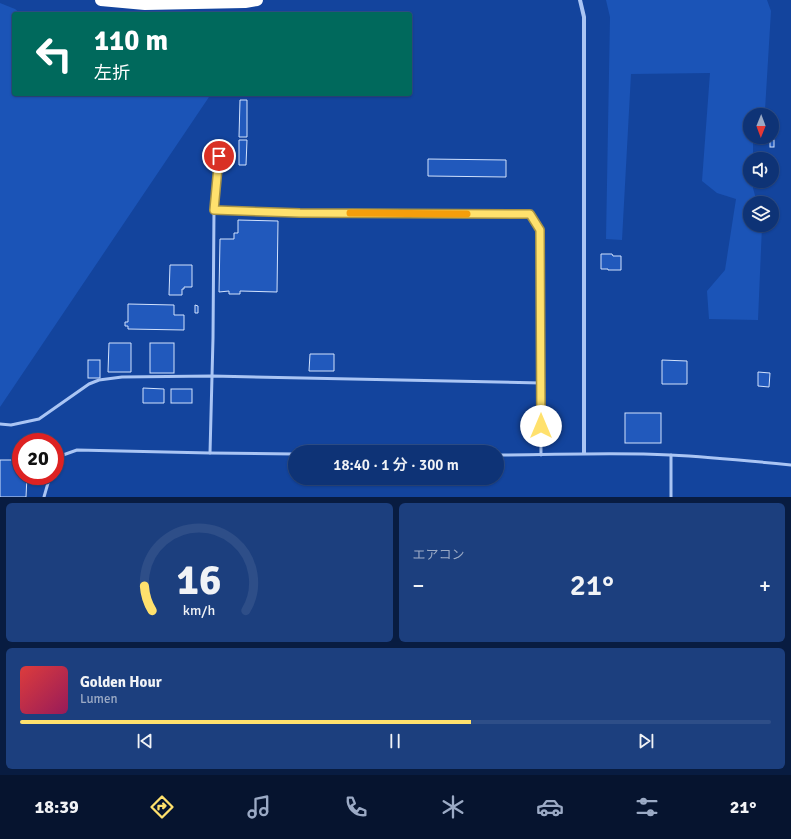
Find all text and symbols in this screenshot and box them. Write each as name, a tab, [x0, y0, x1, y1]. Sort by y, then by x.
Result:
text: 110 m	[94, 24, 168, 58]
icon: left	[28, 28, 80, 80]
text: 左折	[94, 62, 130, 84]
north arrow	[743, 108, 779, 144]
map controls	[743, 108, 779, 232]
pin	[202, 139, 236, 173]
icon: arrive	[208, 145, 230, 167]
button: sound	[743, 152, 779, 188]
button: layers	[743, 196, 779, 232]
position arrow	[520, 405, 562, 447]
speed limit sign: 20	[12, 433, 64, 485]
text: 18:40 · 1 分 · 300 m	[333, 456, 459, 474]
text: エアコン	[413, 547, 465, 563]
text: 16	[177, 554, 222, 605]
text: 21°	[570, 567, 614, 604]
text: −	[413, 572, 424, 599]
text: +	[759, 572, 771, 599]
text: km/h	[183, 601, 215, 618]
text: Golden Hour	[80, 673, 162, 691]
text: Lumen	[80, 691, 118, 707]
icon: previous	[134, 730, 156, 752]
icon: pause	[384, 730, 406, 752]
icon: next	[635, 730, 657, 752]
icon: directions	[148, 793, 176, 821]
icon: music	[245, 793, 273, 821]
icon: phone	[342, 793, 370, 821]
icon: climate	[439, 793, 467, 821]
icon: car	[536, 793, 564, 821]
icon: filters	[633, 793, 661, 821]
text: 18:39	[35, 796, 79, 818]
text: 21°	[730, 796, 756, 818]

